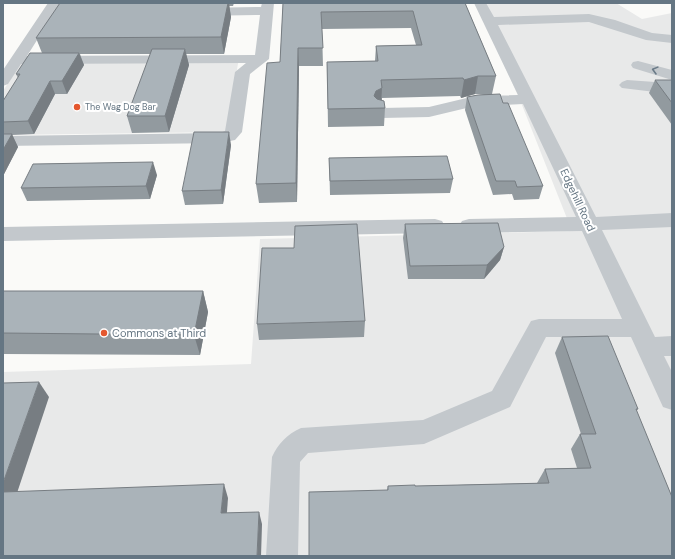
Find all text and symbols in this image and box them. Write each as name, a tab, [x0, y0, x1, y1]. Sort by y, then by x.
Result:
one-way arrow	[652, 66, 659, 75]
place label: The Wag Dog Bar	[85, 101, 156, 113]
marker: The Wag Dog Bar	[72, 102, 82, 112]
street label: Edgehill Road	[557, 166, 599, 234]
place label: Commons at Third	[112, 326, 206, 340]
marker: Commons at Third	[99, 328, 109, 338]

